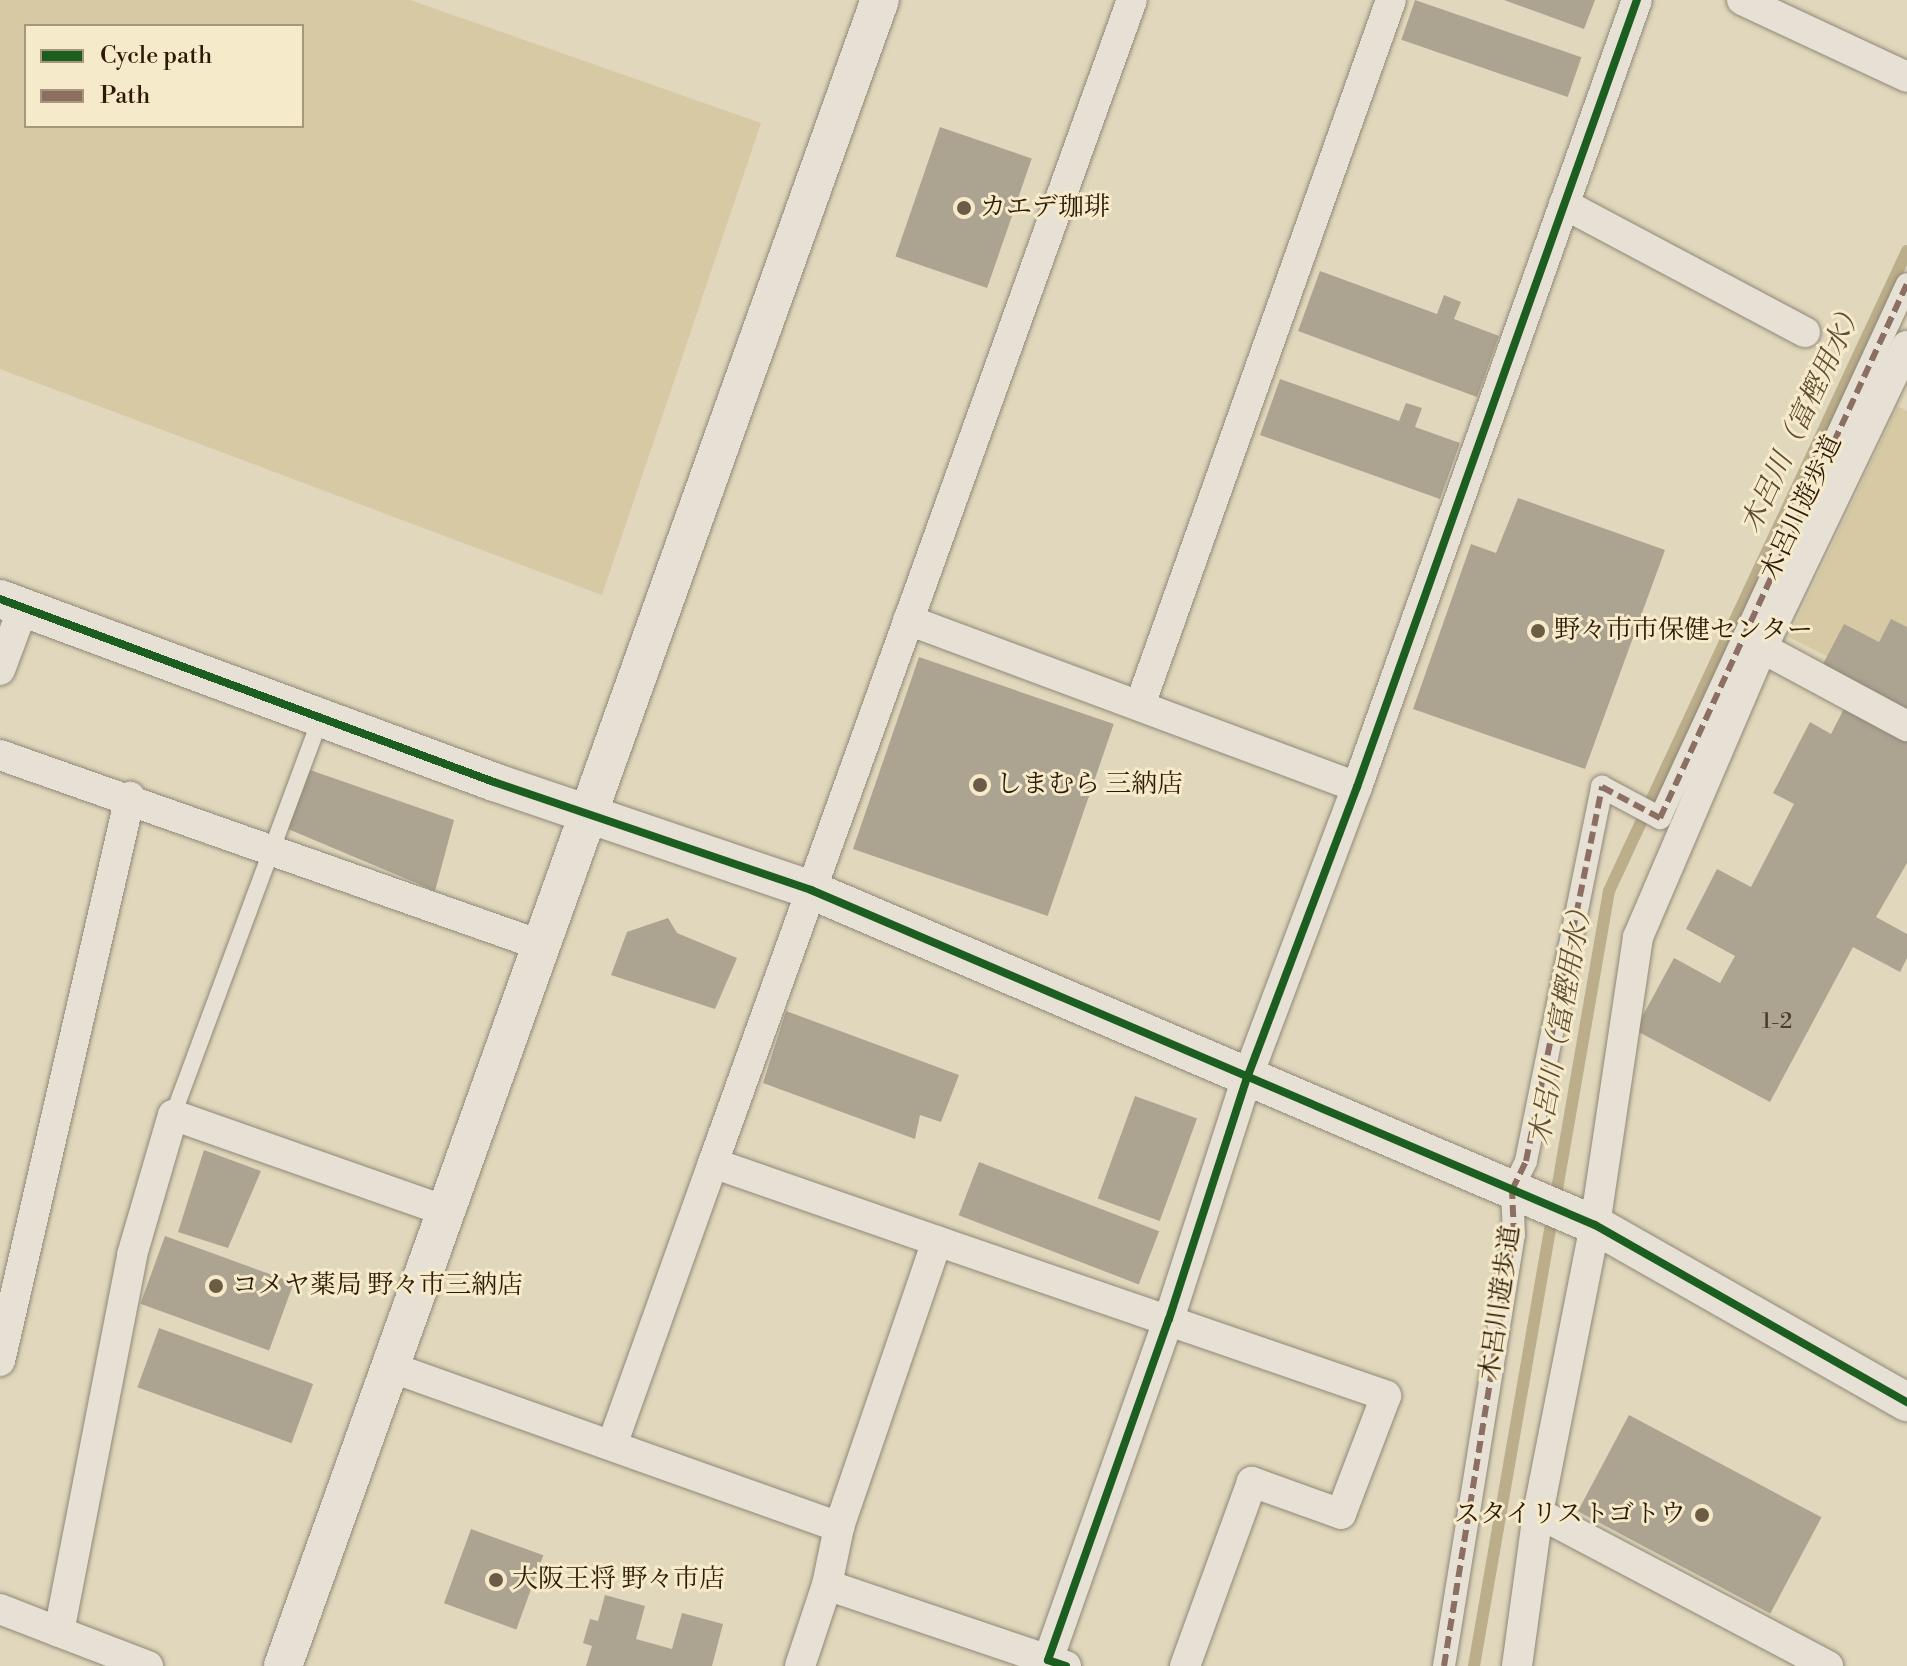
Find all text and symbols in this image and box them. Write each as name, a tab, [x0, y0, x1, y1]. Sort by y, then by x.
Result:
legend	[24, 24, 304, 128]
text: Cycle path	[100, 41, 212, 71]
text: Path	[100, 81, 150, 111]
place label: カエデ珈琲	[980, 192, 1110, 224]
marker: カエデ珈琲	[955, 199, 973, 217]
water label: 木呂川（富樫用水）	[1735, 296, 1871, 538]
street label: 木呂川遊歩道	[1755, 431, 1849, 585]
place label: 野々市市保健センター	[1554, 615, 1814, 647]
marker: 野々市市保健センター	[1529, 622, 1547, 640]
place label: しまむら 三納店	[996, 769, 1183, 801]
marker: しまむら 三納店	[971, 776, 989, 794]
water label: 木呂川（富樫用水）	[1524, 894, 1600, 1148]
house number: 1-2	[1762, 1009, 1792, 1035]
street label: 木呂川遊歩道	[1475, 1224, 1527, 1382]
place label: コメヤ薬局 野々市三納店	[232, 1270, 523, 1302]
marker: コメヤ薬局 野々市三納店	[207, 1277, 225, 1295]
place label: スタイリストゴトウ	[1452, 1499, 1686, 1531]
marker: スタイリストゴトウ	[1693, 1506, 1711, 1524]
place label: 大阪王将 野々市店	[512, 1564, 725, 1596]
marker: 大阪王将 野々市店	[487, 1571, 505, 1589]

